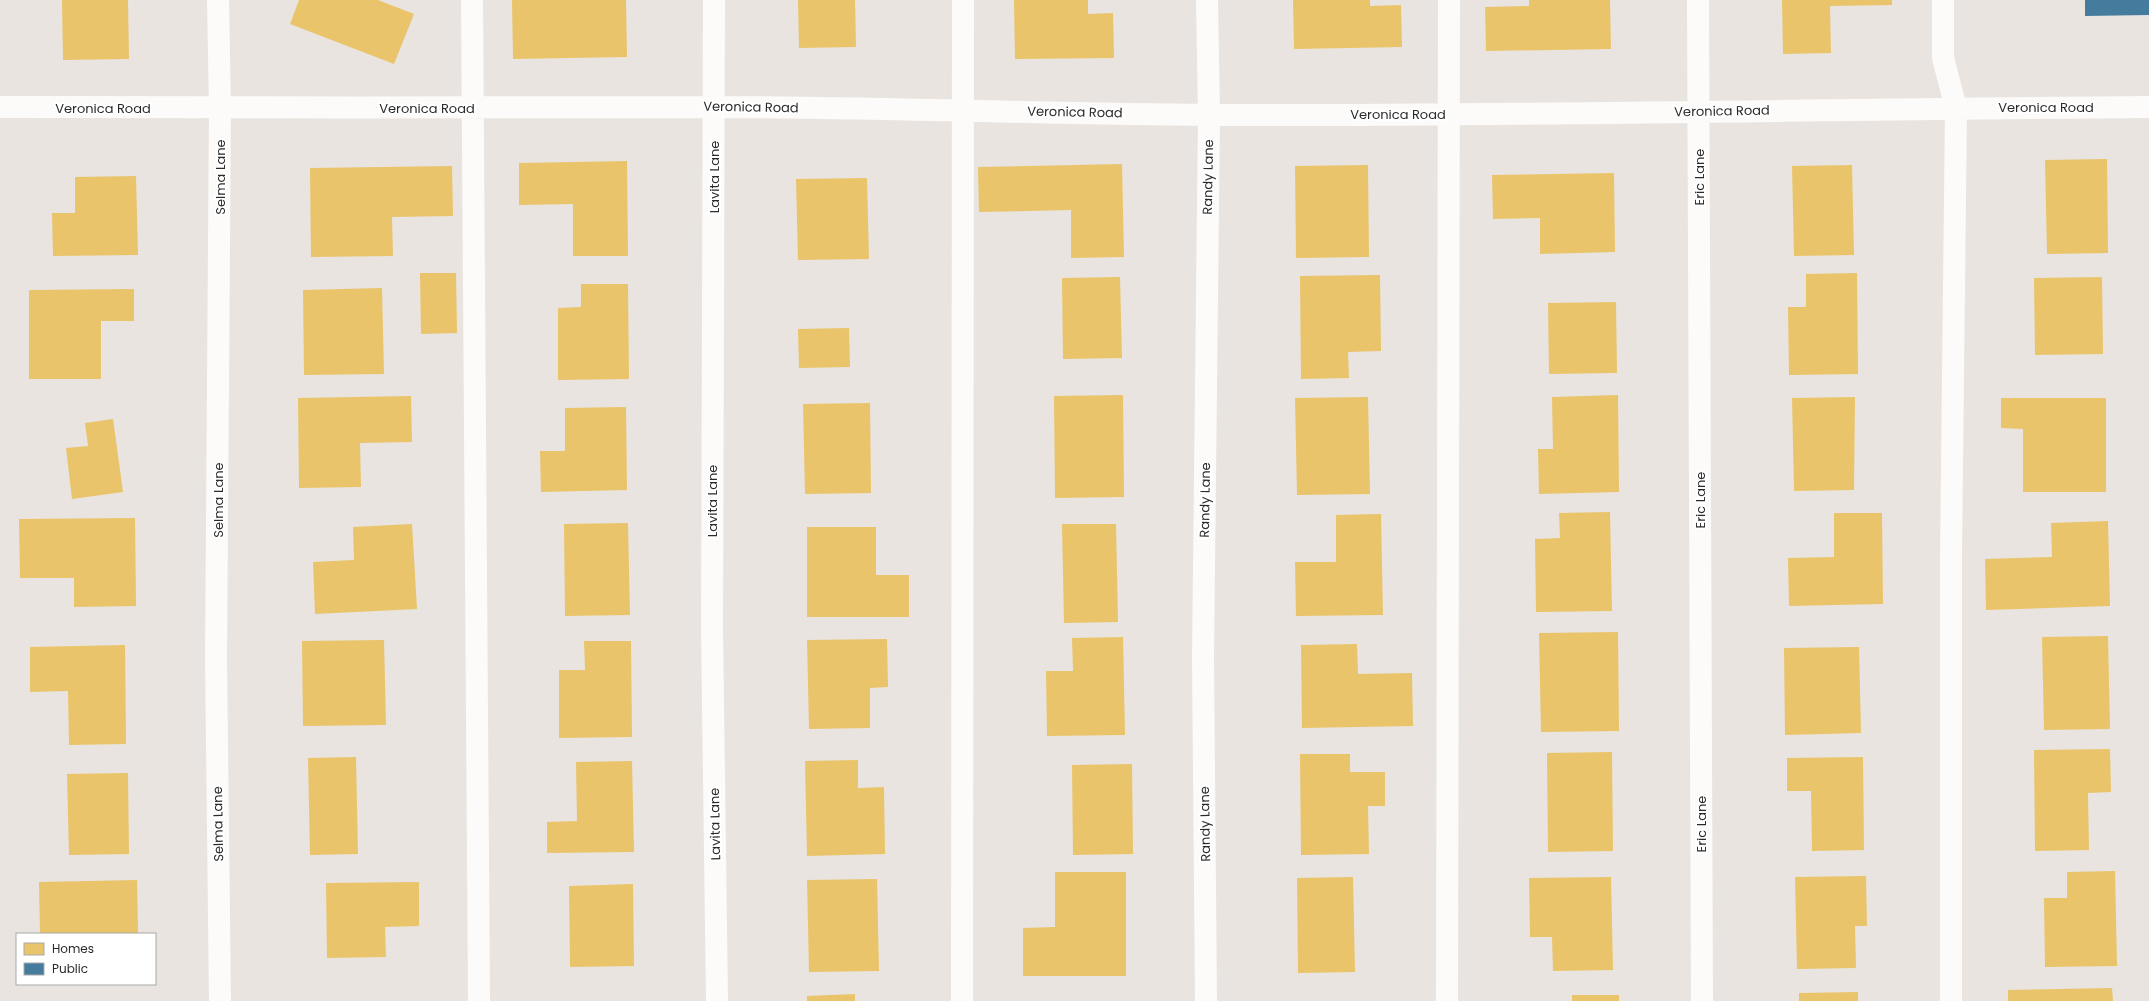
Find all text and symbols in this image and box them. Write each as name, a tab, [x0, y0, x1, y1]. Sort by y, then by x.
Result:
street label: Veronica Road	[703, 97, 799, 117]
street label: Veronica Road	[1998, 98, 2094, 117]
street label: Veronica Road	[55, 99, 151, 118]
street label: Veronica Road	[379, 99, 475, 118]
street label: Veronica Road	[1674, 101, 1770, 121]
street label: Veronica Road	[1027, 102, 1123, 122]
street label: Veronica Road	[1350, 105, 1446, 124]
street label: Selma Lane	[211, 139, 230, 215]
street label: Randy Lane	[1198, 139, 1218, 215]
street label: Lavita Lane	[705, 141, 724, 213]
street label: Eric Lane	[1690, 149, 1709, 205]
street label: Selma Lane	[209, 462, 228, 538]
street label: Randy Lane	[1195, 462, 1215, 538]
street label: Lavita Lane	[703, 465, 722, 537]
street label: Eric Lane	[1691, 472, 1710, 528]
street label: Selma Lane	[208, 786, 228, 862]
street label: Randy Lane	[1195, 786, 1215, 862]
street label: Lavita Lane	[705, 788, 725, 860]
street label: Eric Lane	[1692, 796, 1711, 852]
legend	[16, 933, 156, 985]
text: Homes	[52, 940, 94, 957]
text: Public	[52, 960, 88, 977]

